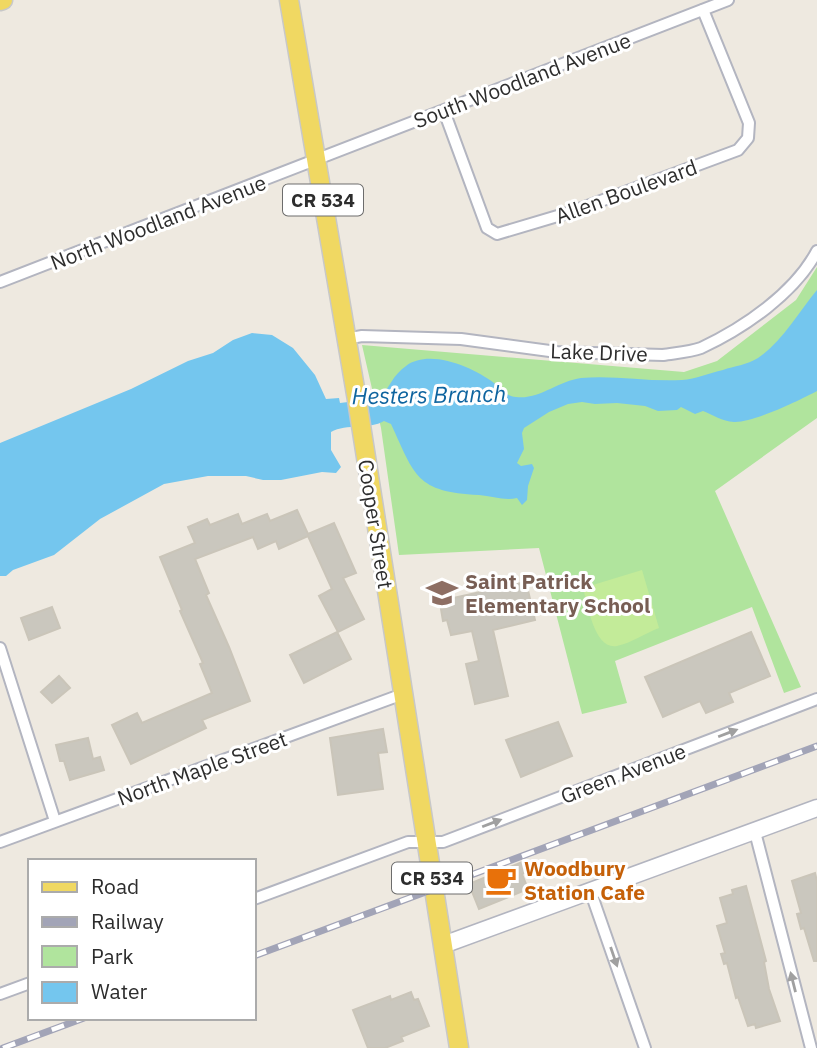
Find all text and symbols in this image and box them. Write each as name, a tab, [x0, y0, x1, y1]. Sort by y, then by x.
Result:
street label: South Woodland Avenue	[409, 26, 635, 134]
street label: Allen Boulevard	[551, 152, 701, 230]
street label: North Woodland Avenue	[46, 168, 270, 276]
road number: CR 534	[283, 184, 363, 216]
street label: Lake Drive	[550, 336, 648, 368]
water label: Hesters Branch	[351, 378, 507, 410]
street label: Cooper Street	[352, 457, 400, 591]
place label: Saint Patrick Elementary School	[465, 567, 650, 619]
school or university icon: Saint Patrick Elementary School	[425, 576, 459, 610]
street label: North Maple Street	[113, 724, 291, 812]
one-way arrow	[717, 727, 738, 738]
street label: Green Avenue	[556, 736, 690, 810]
one-way arrow	[482, 817, 503, 828]
place label: Woodbury Station Cafe	[524, 854, 645, 906]
legend	[28, 859, 256, 1020]
road number: CR 534	[392, 862, 472, 894]
cafe icon: Woodbury Station Cafe	[484, 863, 518, 897]
text: Road	[91, 872, 139, 900]
text: Railway	[91, 907, 164, 935]
text: Park	[91, 942, 134, 970]
one-way arrow	[608, 947, 619, 968]
one-way arrow	[788, 971, 798, 992]
text: Water	[91, 977, 148, 1005]

